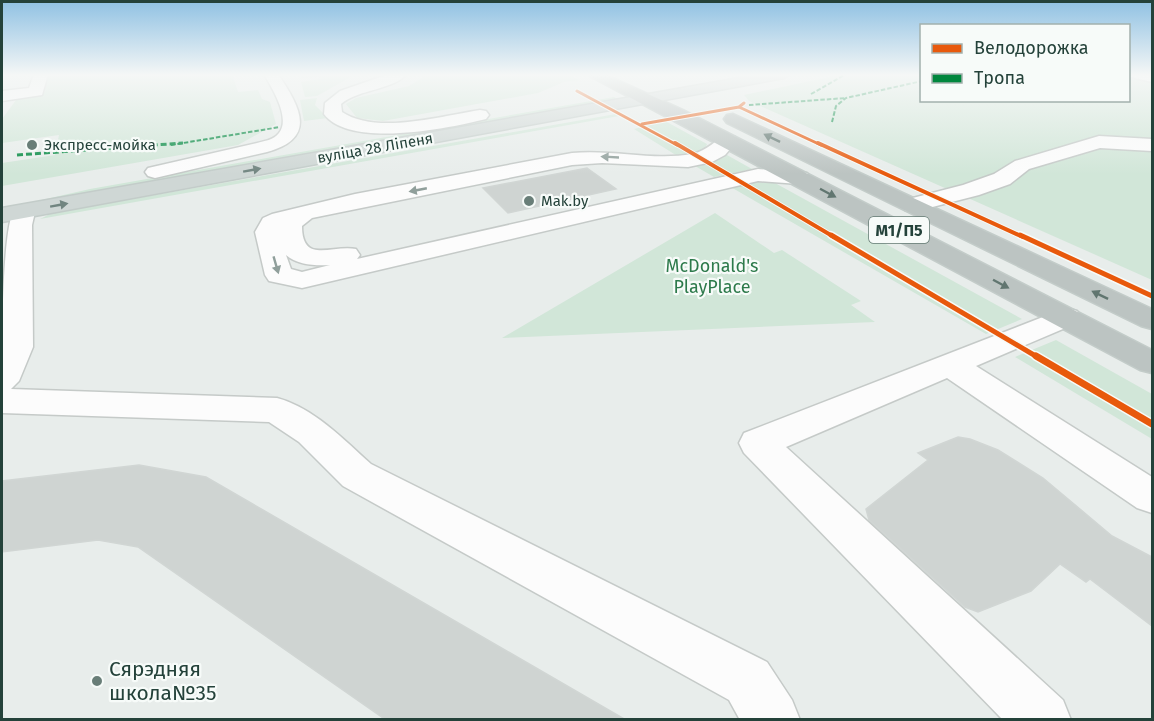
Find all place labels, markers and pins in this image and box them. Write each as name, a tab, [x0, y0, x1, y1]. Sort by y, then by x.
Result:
place label: Экспресс-мойка	[44, 136, 156, 154]
marker: Экспресс-мойка	[25, 138, 39, 152]
place label: Mak.by	[541, 192, 589, 210]
marker: Mak.by	[522, 194, 536, 208]
place label: Сярэдняя школа№35	[109, 656, 217, 706]
marker: Сярэдняя школа№35	[90, 674, 104, 688]

